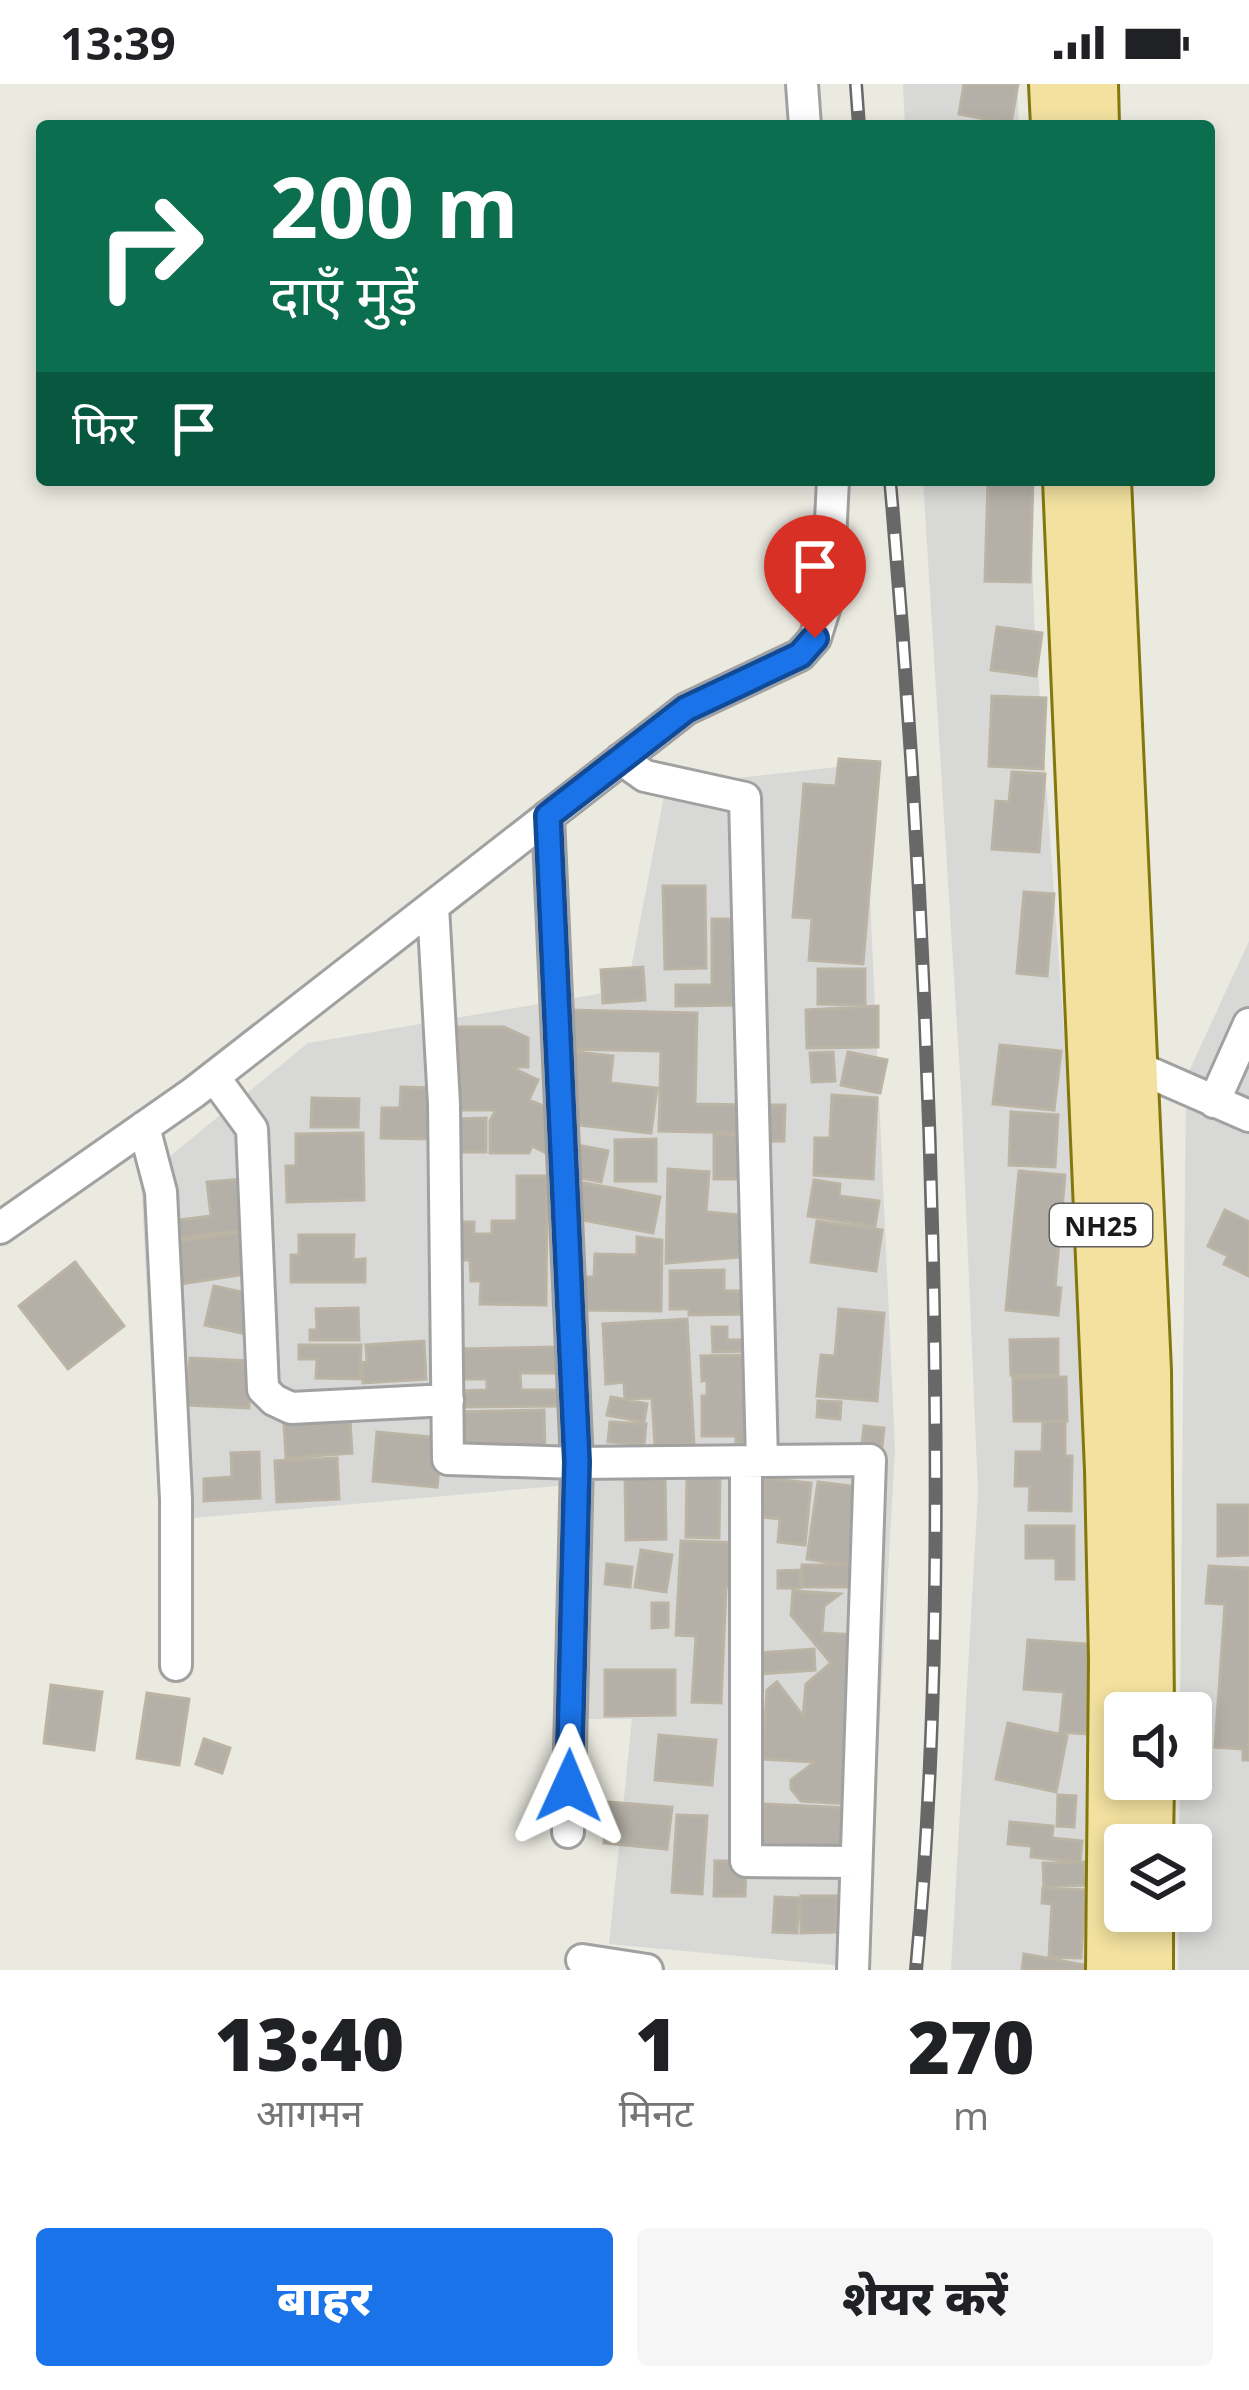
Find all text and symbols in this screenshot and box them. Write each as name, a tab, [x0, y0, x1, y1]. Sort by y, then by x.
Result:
text: 13:39	[60, 12, 176, 73]
text: 200 m	[270, 148, 518, 263]
icon: right	[72, 168, 228, 324]
text: दाएँ मुड़ें	[270, 257, 418, 331]
text: फिर	[72, 396, 137, 457]
icon: arrive	[161, 396, 227, 462]
pin	[764, 515, 866, 638]
icon: arrive	[782, 533, 848, 599]
road number: NH25	[1050, 1204, 1152, 1246]
map controls	[1104, 1692, 1212, 1932]
button: sound	[1104, 1692, 1212, 1800]
position arrow	[506, 1723, 632, 1849]
button: layers	[1104, 1824, 1212, 1932]
text: 13:40	[215, 1994, 404, 2092]
text: 1	[635, 1994, 677, 2092]
text: 270	[908, 1997, 1034, 2095]
text: आगमन	[256, 2085, 363, 2138]
text: मिनट	[619, 2085, 693, 2138]
text: m	[953, 2088, 989, 2141]
button: बाहर	[36, 2228, 613, 2366]
button: शेयर करें	[637, 2228, 1213, 2366]

